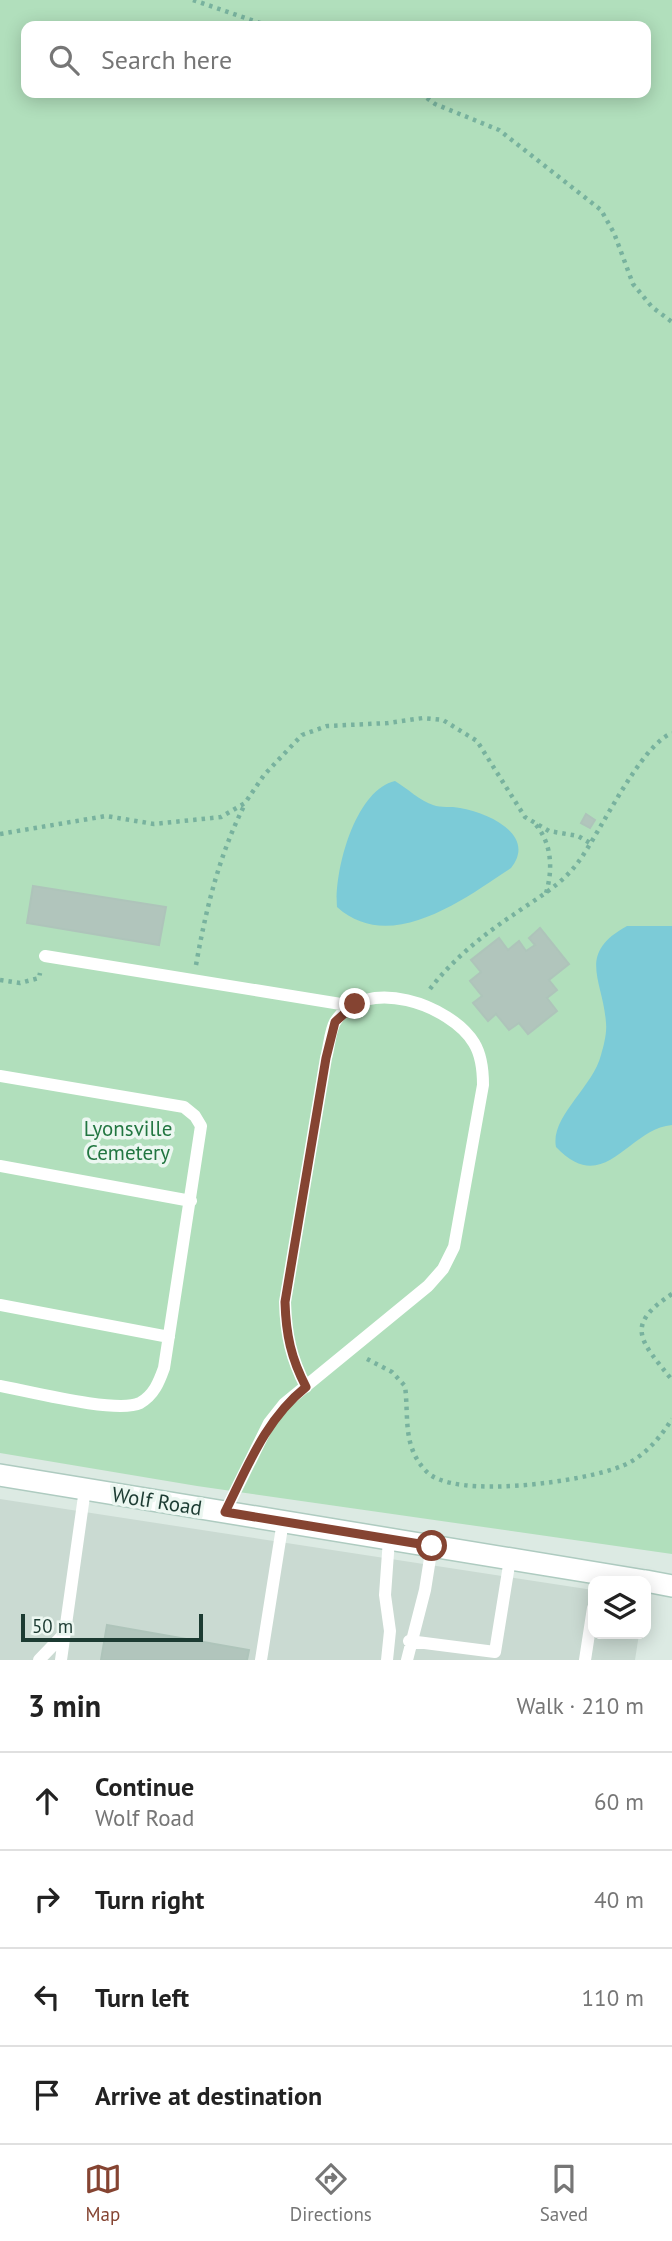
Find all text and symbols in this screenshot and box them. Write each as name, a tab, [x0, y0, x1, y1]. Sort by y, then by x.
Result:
search box	[21, 21, 651, 98]
icon: search	[45, 41, 83, 79]
text: Search here	[101, 43, 232, 76]
route end	[339, 988, 370, 1019]
park label: Lyonsville Cemetery	[84, 1115, 172, 1166]
street label: Wolf Road	[110, 1481, 204, 1521]
route start	[416, 1530, 447, 1561]
map controls	[588, 1576, 651, 1639]
button: layers	[588, 1576, 651, 1639]
scale bar	[21, 1611, 203, 1643]
text: 50 m	[32, 1614, 73, 1638]
text: 3 min	[28, 1686, 101, 1725]
text: Walk · 210 m	[517, 1691, 644, 1720]
text: Continue	[95, 1770, 194, 1803]
icon: ahead	[28, 1782, 66, 1820]
text: 60 m	[594, 1787, 644, 1816]
text: Wolf Road	[95, 1803, 194, 1832]
icon: right	[28, 1880, 66, 1918]
text: Turn right	[95, 1883, 204, 1916]
text: 40 m	[594, 1885, 644, 1914]
icon: left	[28, 1978, 66, 2016]
text: Turn left	[95, 1981, 189, 2014]
text: 110 m	[582, 1983, 644, 2012]
icon: arrive	[28, 2076, 66, 2114]
text: Arrive at destination	[95, 2079, 322, 2112]
tab: Map	[84, 2160, 122, 2226]
tab: Directions	[290, 2160, 372, 2226]
tab: Saved	[540, 2160, 588, 2226]

